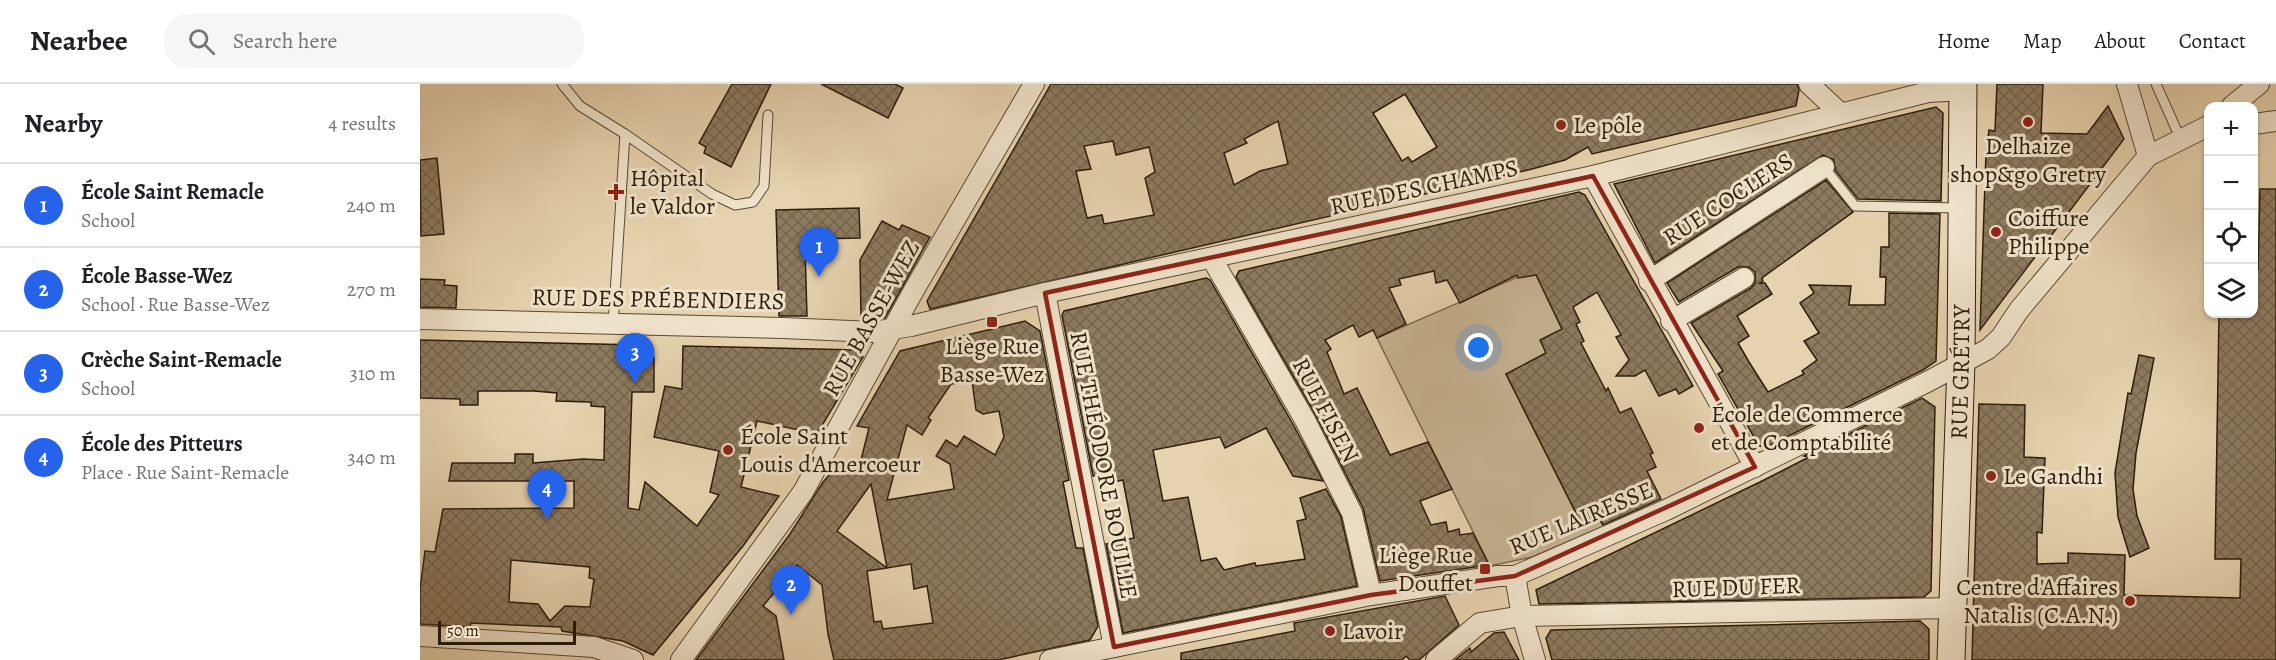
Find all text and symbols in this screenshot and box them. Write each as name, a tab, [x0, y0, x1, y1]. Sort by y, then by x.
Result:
search box	[164, 14, 584, 68]
text: Nearbee	[30, 22, 128, 60]
icon: search	[185, 25, 218, 58]
text: Search here	[233, 26, 337, 56]
text: Home	[1937, 27, 1990, 55]
text: Map	[2023, 27, 2061, 55]
text: About	[2094, 27, 2146, 55]
text: Contact	[2179, 27, 2246, 55]
map controls	[2204, 102, 2258, 318]
button: +	[2204, 102, 2258, 156]
text: Nearby	[24, 106, 103, 141]
place label: Le pôle	[1573, 109, 1642, 141]
text: 4 results	[328, 110, 396, 137]
marker: Delhaize shop&go Gretry	[2021, 115, 2035, 129]
marker: Le pôle	[1554, 118, 1568, 132]
place label: Delhaize shop&go Gretry	[1950, 130, 2106, 190]
street label: RUE COCLERS	[1657, 145, 1799, 253]
street label: RUE DES CHAMPS	[1327, 151, 1521, 223]
button: −	[2204, 156, 2258, 210]
place label: Hôpital le Valdor	[630, 162, 715, 222]
text: École Saint Remacle	[81, 177, 264, 207]
marker: Hôpital le Valdor	[607, 183, 625, 201]
text: 1	[40, 192, 47, 219]
text: 240 m	[346, 192, 396, 219]
place label: Coiffure Philippe	[2008, 202, 2090, 262]
text: School	[81, 207, 135, 234]
button: locate	[2204, 210, 2258, 264]
marker: Coiffure Philippe	[1989, 225, 2003, 239]
pin: 1	[800, 228, 838, 277]
street label: RUE BASSE-WEZ	[815, 234, 927, 402]
text: École Basse-Wez	[81, 261, 233, 291]
button: layers	[2204, 264, 2258, 318]
text: 2	[39, 276, 48, 303]
text: 270 m	[347, 276, 396, 303]
street label: RUE DES PRÉBENDIERS	[531, 281, 785, 317]
text: School · Rue Basse-Wez	[81, 291, 270, 318]
street label: RUE GRÉTRY	[1942, 303, 1977, 440]
marker: Liège Rue Basse-Wez	[985, 315, 999, 329]
street label: RUE THÉODORE BOUILLE	[1062, 329, 1146, 601]
place label: Liège Rue Basse-Wez	[939, 330, 1045, 390]
your location	[1464, 333, 1493, 362]
pin: 3	[616, 334, 654, 383]
text: Crèche Saint-Remacle	[81, 345, 282, 375]
street label: RUE FISEN	[1285, 352, 1367, 468]
text: 3	[39, 360, 48, 387]
text: 310 m	[350, 360, 396, 387]
text: School	[81, 375, 135, 402]
place label: École de Commerce et de Comptabilité	[1711, 398, 1903, 458]
place label: École Saint Louis d'Amercoeur	[740, 420, 921, 480]
marker: École de Commerce et de Comptabilité	[1692, 421, 1706, 435]
text: École des Pitteurs	[81, 429, 243, 459]
marker: École Saint Louis d'Amercoeur	[721, 443, 735, 457]
text: 4	[39, 444, 48, 471]
text: 340 m	[347, 444, 396, 471]
text: Place · Rue Saint-Remacle	[81, 459, 289, 486]
place label: Le Gandhi	[2003, 460, 2103, 492]
marker: Le Gandhi	[1984, 469, 1998, 483]
pin: 4	[528, 470, 566, 519]
street label: RUE LAIRESSE	[1504, 473, 1658, 563]
place label: Liège Rue Douffet	[1378, 539, 1473, 599]
marker: Liège Rue Douffet	[1478, 562, 1492, 576]
pin: 2	[772, 566, 811, 615]
street label: RUE DU FER	[1671, 569, 1801, 605]
place label: Centre d'Affaires Natalis (C.A.N.)	[1956, 571, 2118, 631]
marker: Centre d'Affaires Natalis (C.A.N.)	[2123, 594, 2137, 608]
place label: Lavoir	[1342, 615, 1403, 647]
scale bar	[438, 618, 576, 646]
text: 50 m	[447, 620, 479, 642]
marker: Lavoir	[1323, 624, 1337, 638]

